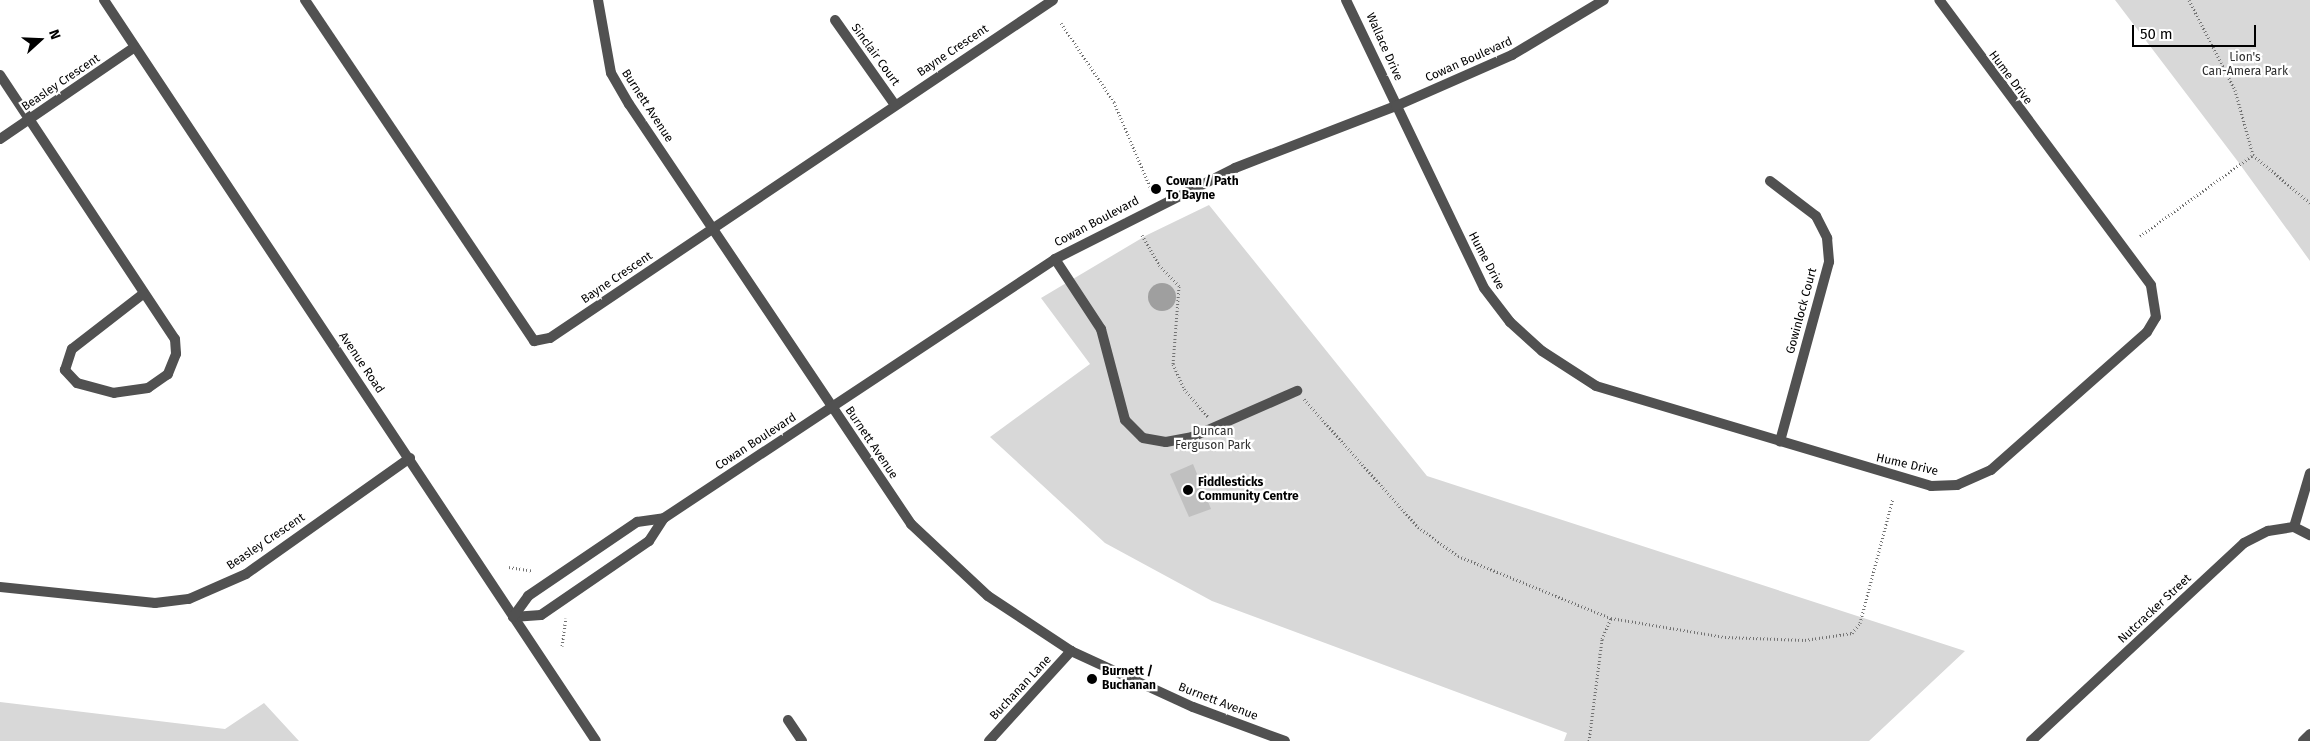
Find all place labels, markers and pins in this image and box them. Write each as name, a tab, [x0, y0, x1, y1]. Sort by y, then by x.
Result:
place label: Cowan / Path To Bayne	[1166, 175, 1239, 203]
marker: Cowan / Path To Bayne	[1150, 183, 1162, 195]
place label: Fiddlesticks Community Centre	[1198, 476, 1299, 504]
marker: Fiddlesticks Community Centre	[1182, 484, 1194, 496]
place label: Burnett / Buchanan	[1102, 665, 1156, 693]
marker: Burnett / Buchanan	[1086, 673, 1098, 685]

